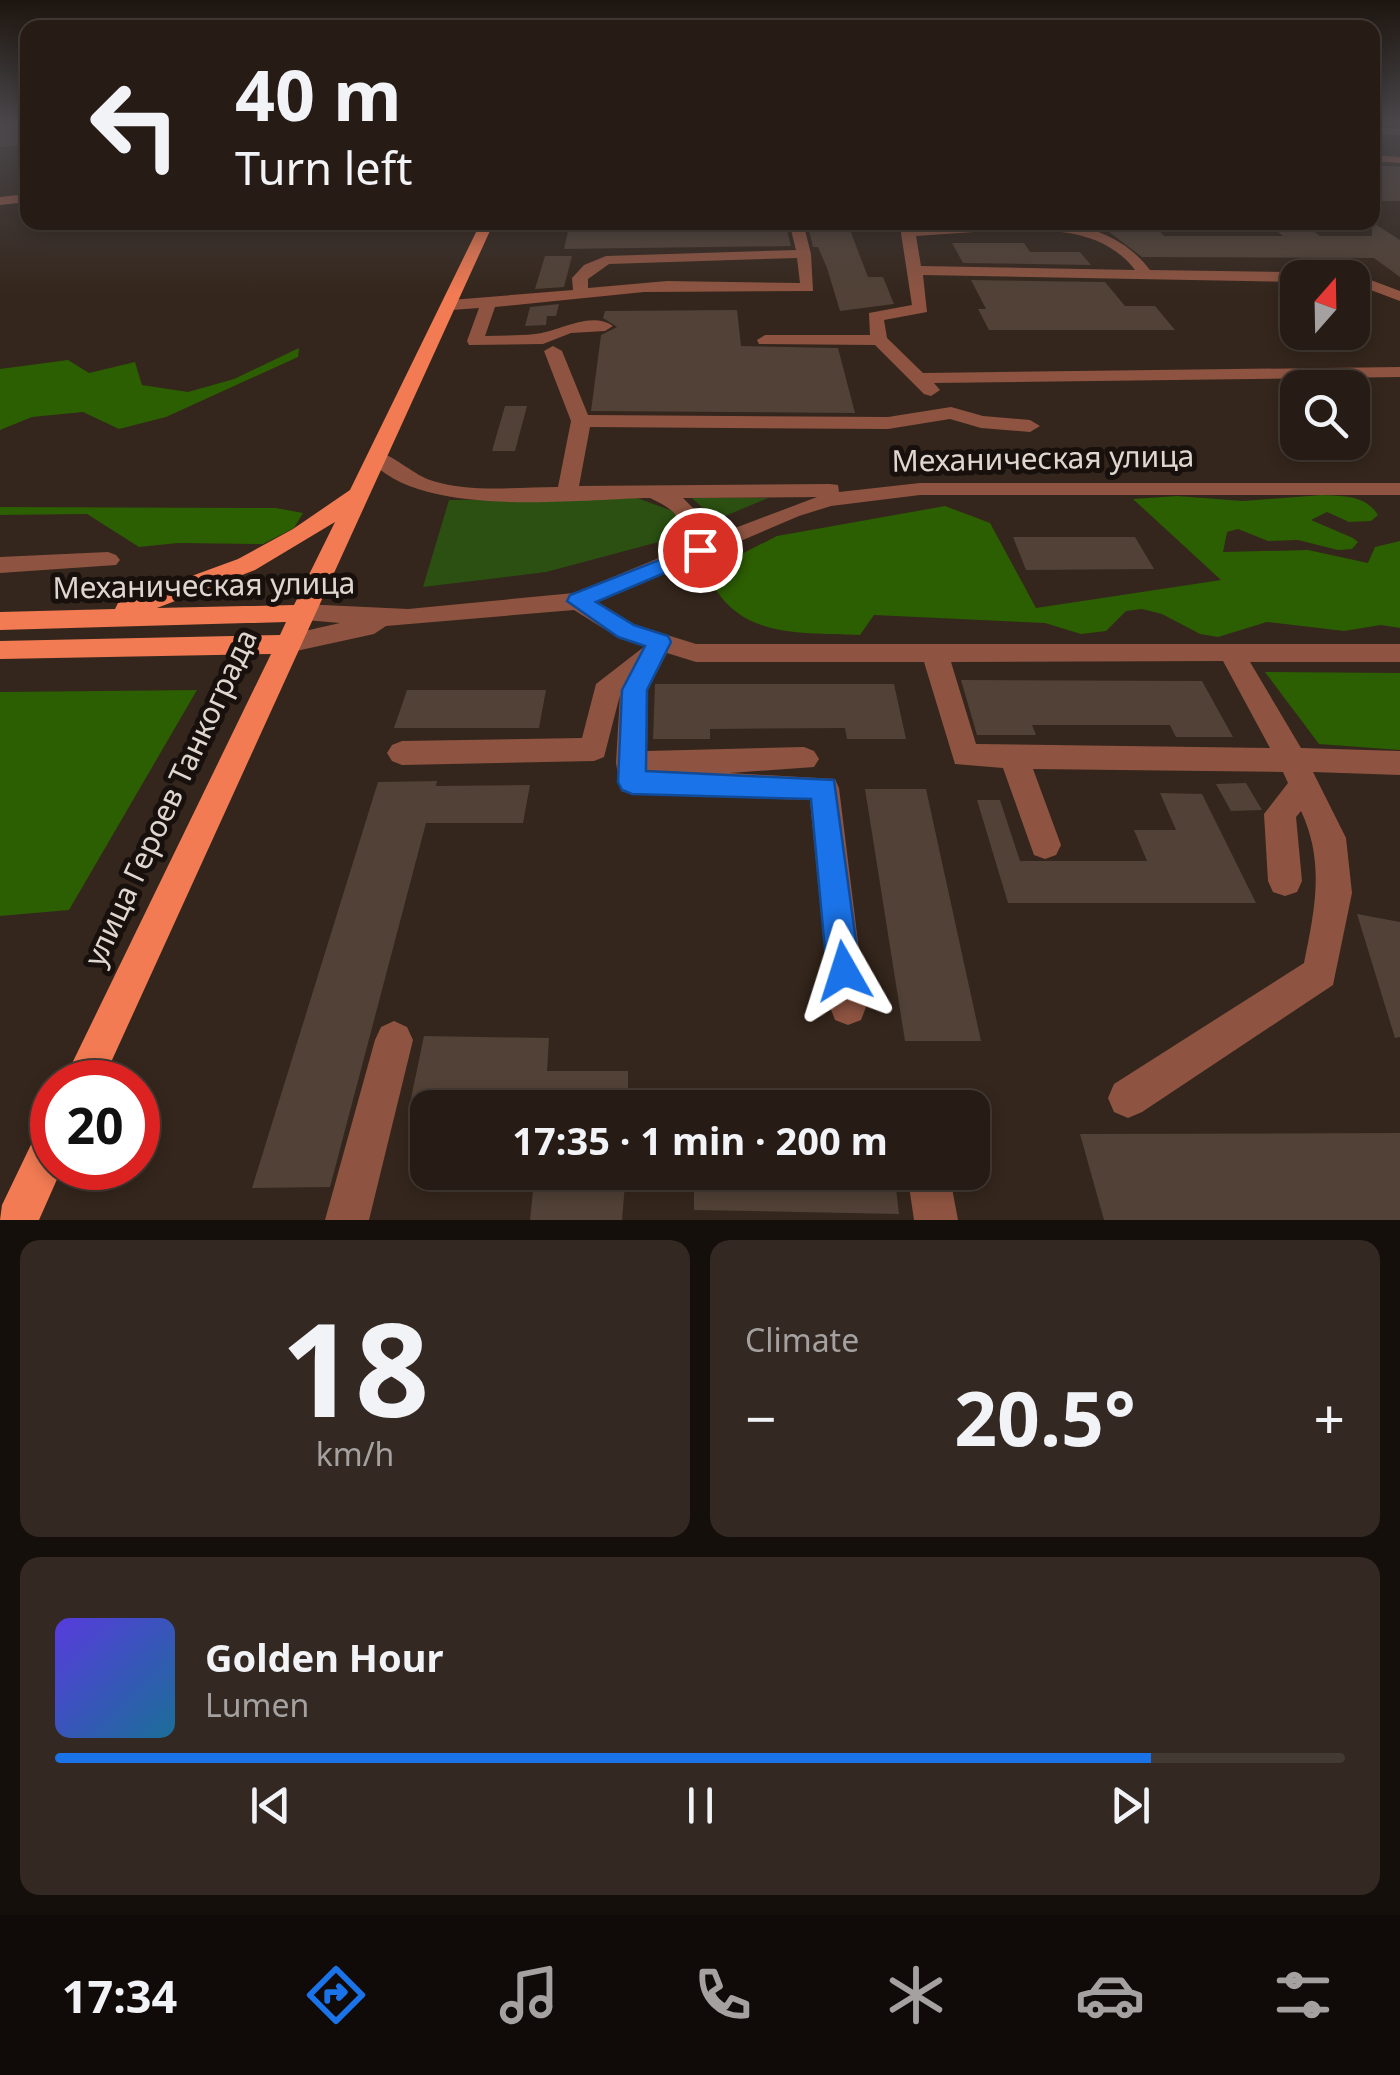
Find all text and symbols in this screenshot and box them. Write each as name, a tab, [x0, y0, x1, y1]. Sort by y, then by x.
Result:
text: 40 m	[235, 46, 402, 142]
icon: left	[70, 60, 200, 190]
text: Turn left	[235, 137, 412, 198]
north arrow	[1280, 260, 1370, 350]
map controls	[1280, 260, 1370, 460]
button: search	[1280, 370, 1370, 460]
street label: Механическая улица	[891, 434, 1195, 481]
pin	[658, 508, 743, 593]
icon: arrive	[673, 523, 728, 578]
street label: Механическая улица	[52, 561, 356, 608]
street label: улица Героев Танкограда	[73, 622, 266, 973]
position arrow	[792, 919, 896, 1023]
speed limit sign: 20	[30, 1060, 160, 1190]
text: 17:35 · 1 min · 200 m	[512, 1114, 888, 1166]
text: 18	[281, 1278, 429, 1455]
text: Climate	[745, 1318, 859, 1361]
text: 20.5°	[954, 1366, 1136, 1468]
text: −	[745, 1380, 776, 1455]
text: +	[1314, 1380, 1345, 1455]
text: km/h	[316, 1432, 394, 1475]
text: Golden Hour	[205, 1631, 443, 1683]
text: Lumen	[205, 1683, 309, 1726]
icon: previous	[243, 1778, 298, 1833]
icon: pause	[673, 1778, 728, 1833]
icon: next	[1103, 1778, 1158, 1833]
icon: directions	[301, 1960, 371, 2030]
icon: music	[494, 1960, 564, 2030]
icon: phone	[688, 1960, 758, 2030]
icon: climate	[881, 1960, 951, 2030]
icon: car	[1075, 1960, 1145, 2030]
icon: filters	[1268, 1960, 1338, 2030]
text: 17:34	[62, 1965, 177, 2026]

